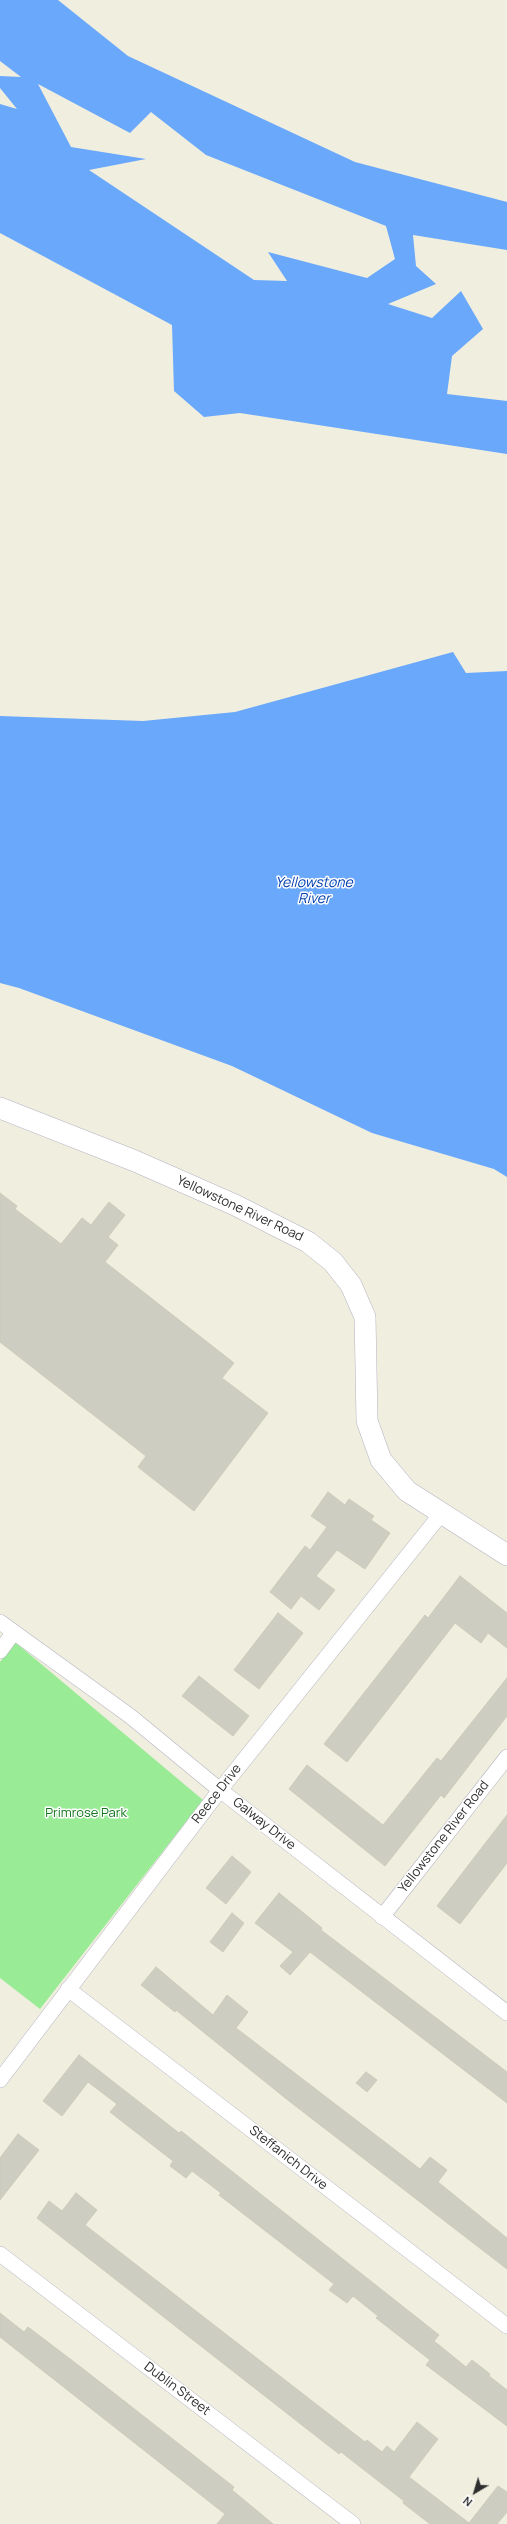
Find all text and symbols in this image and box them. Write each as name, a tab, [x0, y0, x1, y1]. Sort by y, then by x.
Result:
water label: Yellowstone River	[275, 875, 353, 908]
street label: Yellowstone River Road	[174, 1173, 306, 1245]
street label: Reece Drive	[189, 1761, 245, 1827]
street label: Yellowstone River Road	[395, 1778, 493, 1896]
street label: Galway Drive	[229, 1795, 299, 1853]
park label: Primrose Park	[45, 1805, 127, 1821]
street label: Steffanich Drive	[246, 2123, 330, 2193]
street label: Dublin Street	[141, 2359, 213, 2419]
north arrow	[455, 2472, 495, 2512]
text: N	[460, 2494, 475, 2510]

